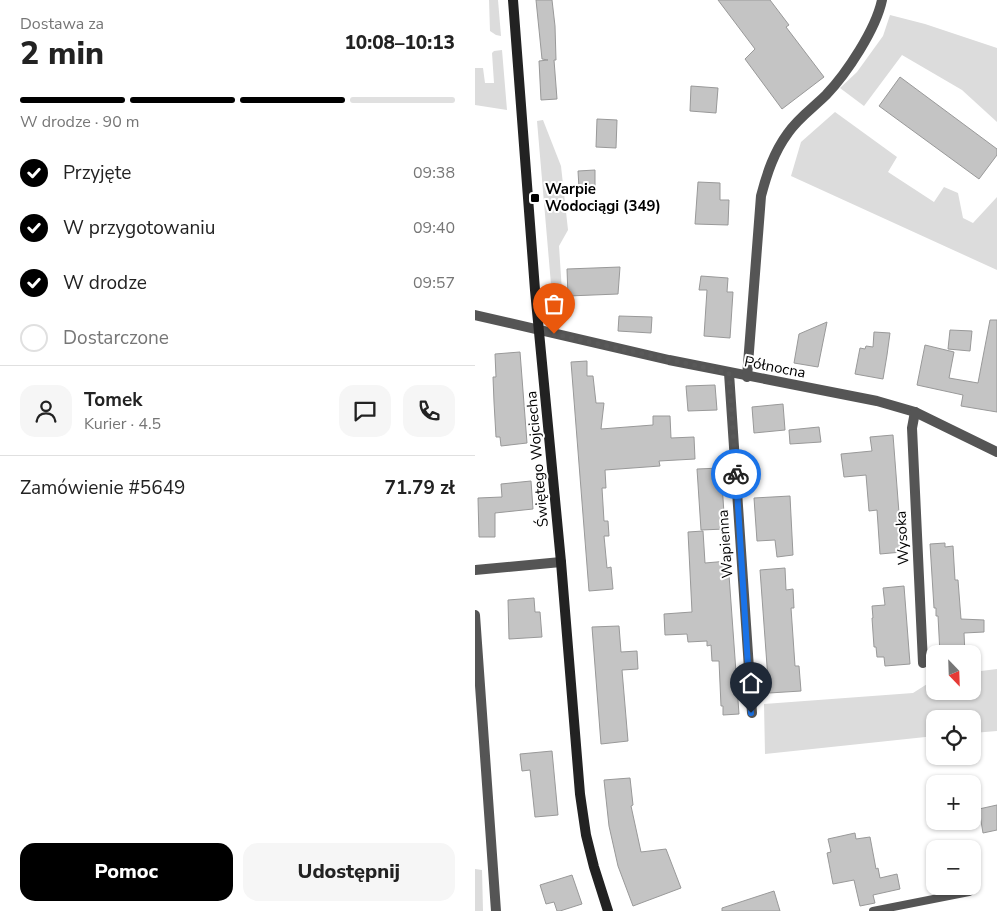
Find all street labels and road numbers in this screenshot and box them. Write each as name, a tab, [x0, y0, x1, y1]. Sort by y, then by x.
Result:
street label: Północna	[743, 351, 807, 383]
street label: Świętego Wojciecha	[520, 390, 553, 528]
street label: Wapienna	[713, 509, 737, 579]
street label: Wysoka	[891, 510, 913, 566]

